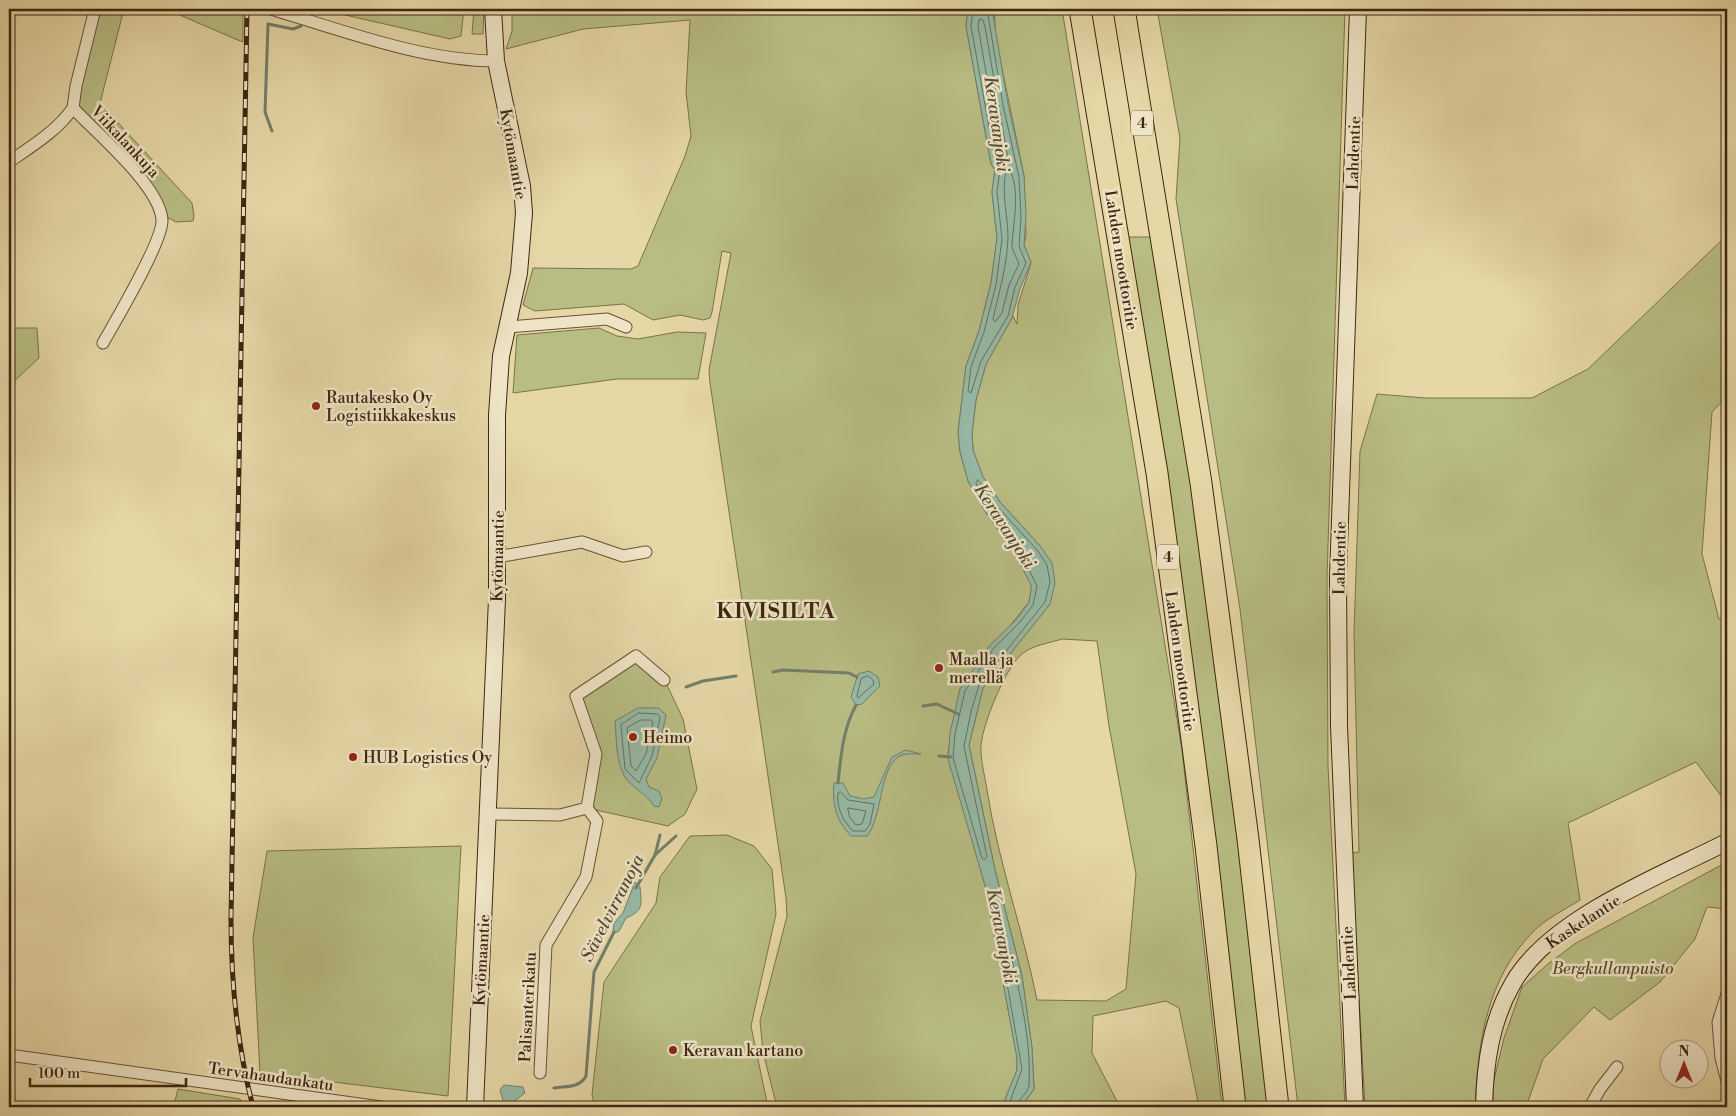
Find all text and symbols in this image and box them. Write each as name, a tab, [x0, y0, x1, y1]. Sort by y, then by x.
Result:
water label: Keravanjoki	[978, 74, 1015, 174]
street label: Viikalankuja	[86, 101, 164, 183]
street label: Kytömaantie	[495, 107, 531, 201]
road number: 4	[1131, 110, 1153, 136]
street label: Lahdentie	[1343, 116, 1365, 190]
street label: Lahden moottoritie	[1100, 189, 1142, 332]
place label: Rautakesko Oy Logistiikkakeskus	[326, 388, 456, 426]
marker: Rautakesko Oy Logistiikkakeskus	[310, 400, 322, 412]
water label: Keravanjoki	[968, 479, 1041, 574]
street label: Kytömaantie	[487, 510, 509, 602]
street label: Lahdentie	[1329, 521, 1351, 595]
road number: 4	[1157, 544, 1179, 570]
street label: Lahden moottoritie	[1160, 590, 1200, 733]
district label: KIVISILTA	[716, 599, 836, 625]
place label: Maalla ja merellä	[949, 650, 1014, 688]
marker: Maalla ja merellä	[933, 662, 945, 674]
place label: Heimo	[643, 728, 692, 748]
marker: Heimo	[627, 731, 639, 743]
place label: HUB Logistics Oy	[363, 748, 492, 768]
marker: HUB Logistics Oy	[347, 751, 359, 763]
water label: Sävelvirranoja	[576, 850, 650, 966]
water label: Keravanjoki	[981, 886, 1022, 986]
street label: Kaskelantie	[1542, 890, 1625, 953]
street label: Kytömaantie	[470, 914, 494, 1006]
street label: Lahdentie	[1337, 925, 1361, 1000]
street label: Palisanterikatu	[515, 951, 541, 1063]
park label: Bergkullanpuisto	[1551, 959, 1674, 979]
north arrow	[1658, 1038, 1708, 1088]
place label: Keravan kartano	[683, 1041, 803, 1061]
text: N	[1678, 1043, 1690, 1061]
marker: Keravan kartano	[667, 1044, 679, 1056]
scale bar	[30, 1056, 186, 1088]
street label: Tervahaudankatu	[207, 1058, 335, 1096]
text: 100 m	[38, 1064, 80, 1083]

